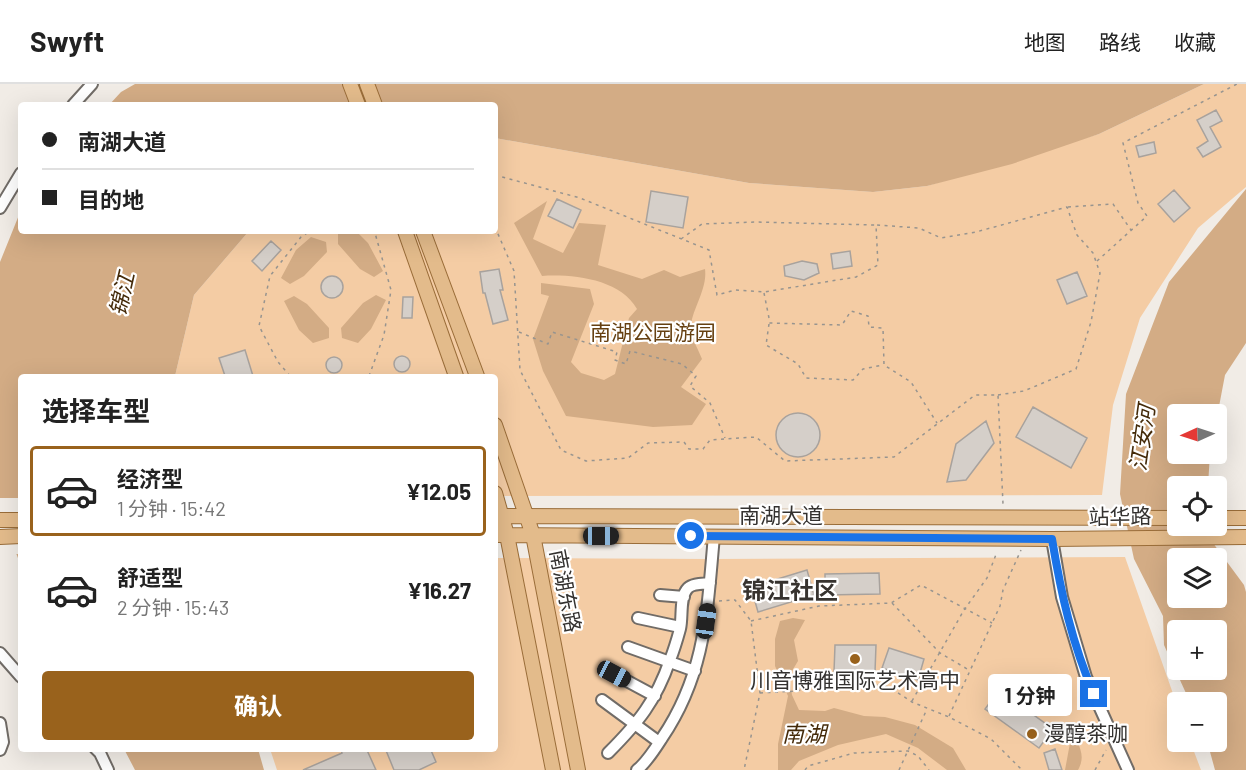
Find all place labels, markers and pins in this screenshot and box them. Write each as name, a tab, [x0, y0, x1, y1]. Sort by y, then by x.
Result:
marker: 川音博雅国际艺术高中	[848, 652, 862, 666]
place label: 川音博雅国际艺术高中	[750, 667, 960, 692]
place label: 漫醇茶咖	[1044, 720, 1128, 745]
marker: 漫醇茶咖	[1025, 727, 1039, 741]

